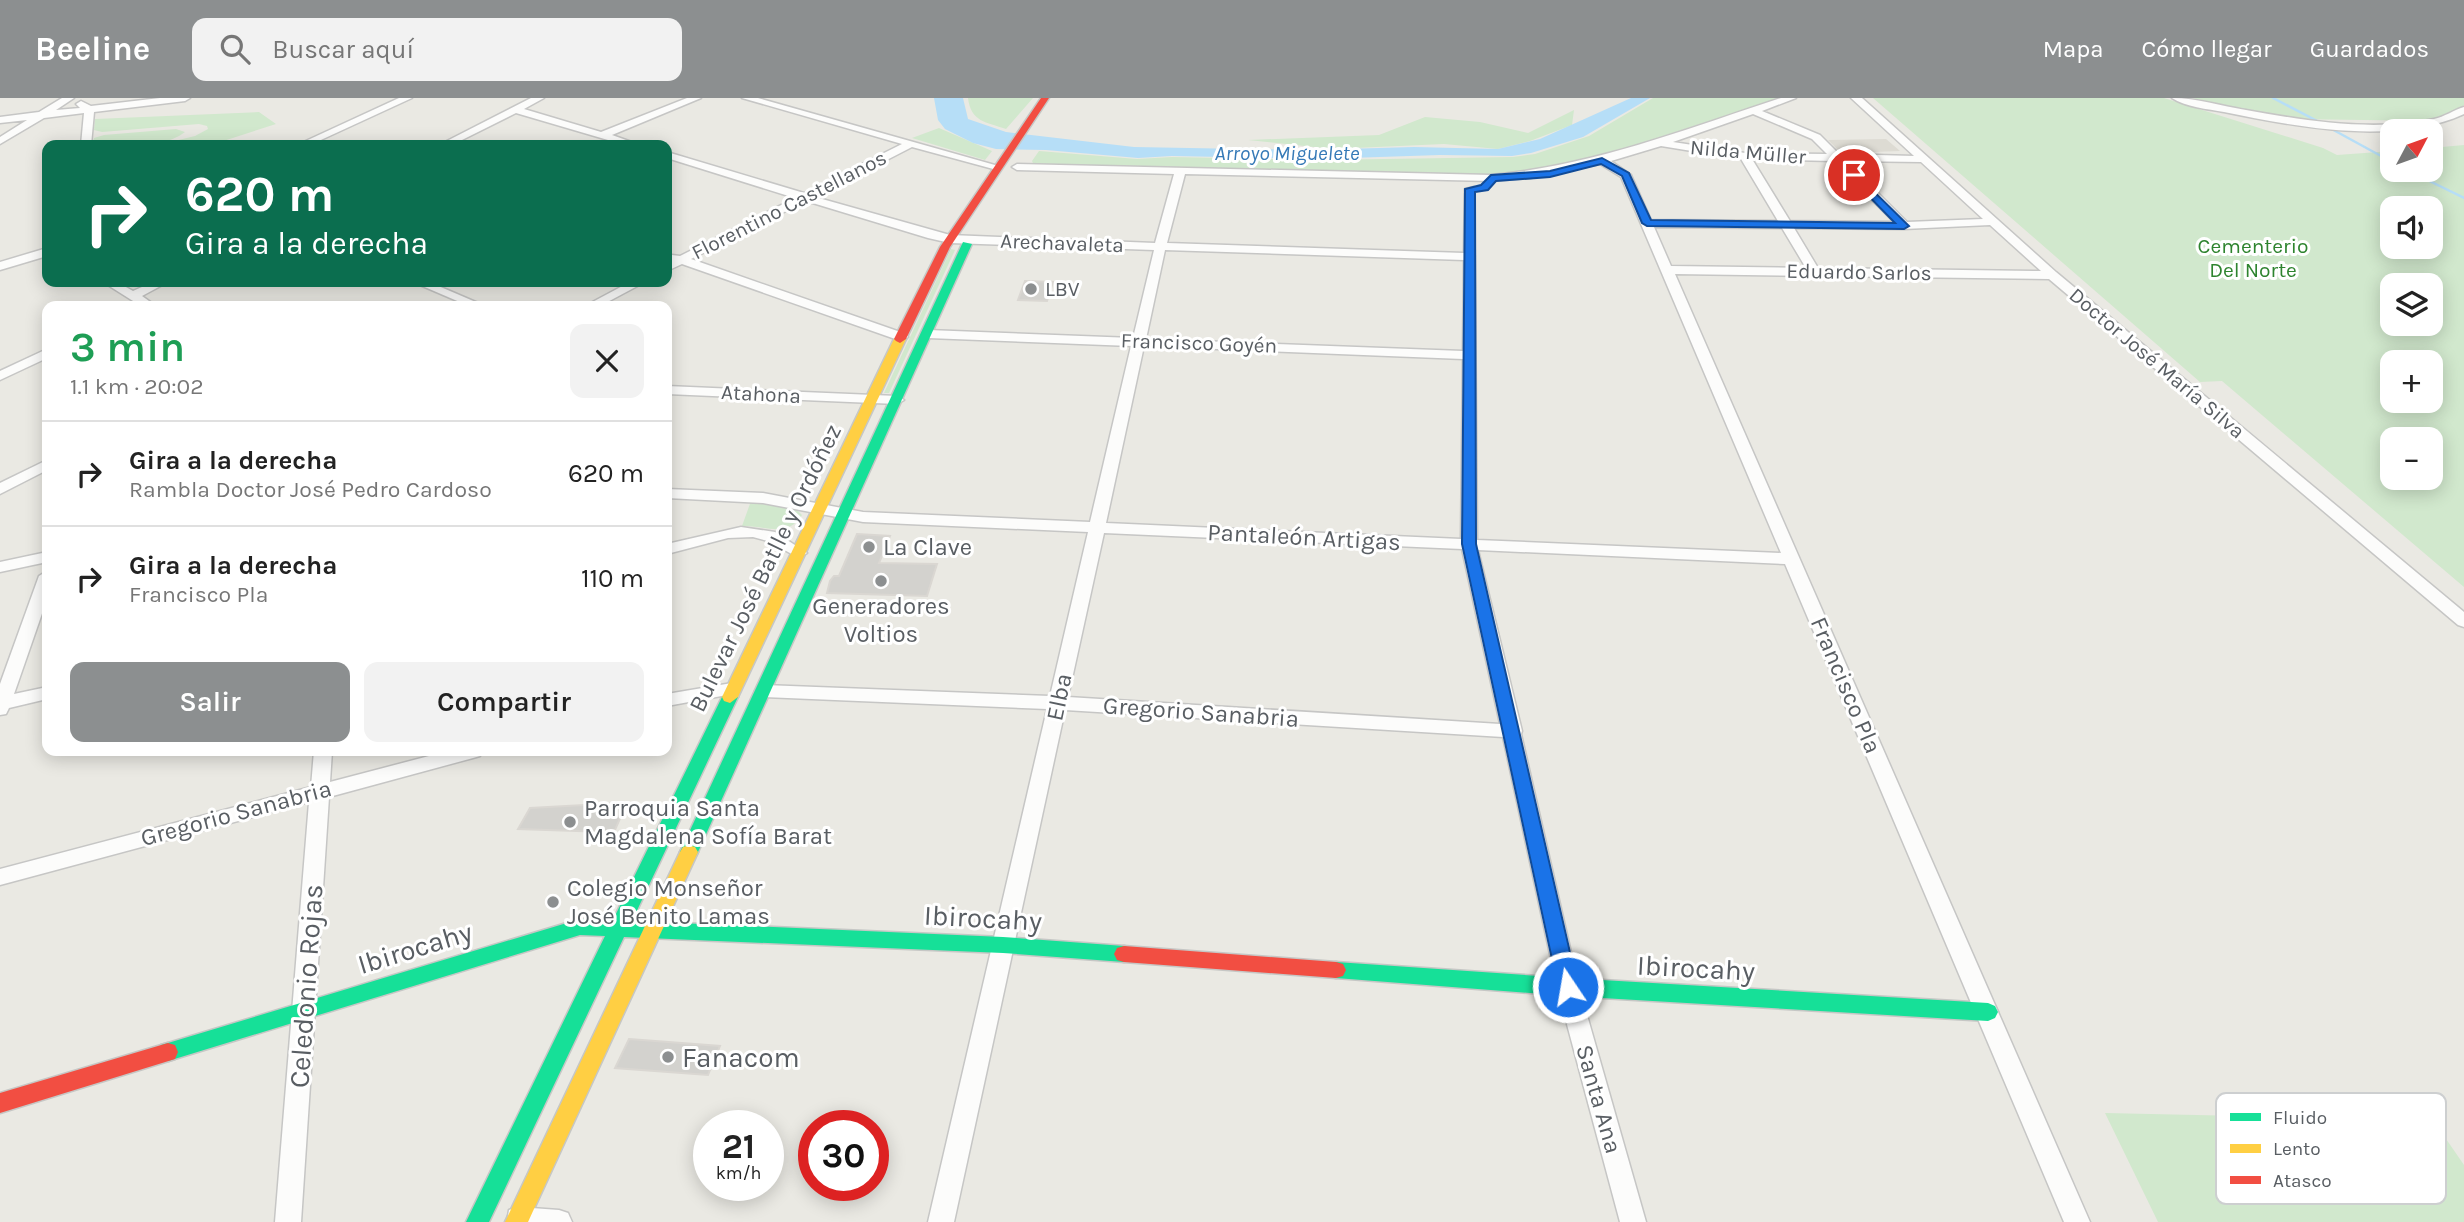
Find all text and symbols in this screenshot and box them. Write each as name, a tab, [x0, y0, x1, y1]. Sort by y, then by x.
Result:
search box	[192, 18, 682, 81]
text: Beeline	[35, 30, 150, 68]
icon: search	[216, 30, 254, 68]
text: Buscar aquí	[272, 34, 414, 65]
text: Mapa	[2043, 35, 2103, 63]
text: Cómo llegar	[2141, 35, 2272, 63]
text: Guardados	[2310, 35, 2429, 63]
north arrow	[2380, 119, 2443, 182]
map controls	[2380, 119, 2443, 490]
street label: Nilda Müller	[1689, 135, 1807, 169]
water label: Arroyo Miguelete	[1215, 141, 1360, 165]
street label: Florentino Castellanos	[688, 145, 890, 265]
pin	[1824, 145, 1884, 205]
icon: arrive	[1835, 156, 1873, 194]
text: 620 m	[185, 166, 334, 223]
icon: right	[70, 168, 161, 259]
button: sound	[2380, 196, 2443, 259]
text: Gira a la derecha	[185, 225, 428, 262]
street label: Arechavaleta	[1000, 229, 1124, 257]
park label: Cementerio Del Norte	[2198, 234, 2308, 282]
street label: Eduardo Sarlos	[1786, 259, 1932, 285]
button: layers	[2380, 273, 2443, 336]
place label: LBV	[1045, 277, 1080, 301]
marker: LBV	[1023, 281, 1039, 297]
street label: Doctor José María Silva	[2064, 283, 2250, 443]
text: 3 min	[70, 322, 185, 372]
button: close	[570, 324, 644, 398]
street label: Francisco Goyén	[1120, 328, 1278, 358]
button: +	[2380, 350, 2443, 413]
text: 1.1 km · 20:02	[70, 373, 204, 400]
street label: Atahona	[720, 380, 802, 408]
street label: Bulevar José Batlle y Ordóñez	[683, 420, 847, 716]
button: −	[2380, 427, 2443, 490]
text: Gira a la derecha	[129, 445, 338, 476]
icon: right	[70, 455, 108, 493]
text: 620 m	[568, 458, 644, 489]
text: Rambla Doctor José Pedro Cardoso	[129, 476, 492, 503]
street label: Pantaleón Artigas	[1207, 518, 1401, 556]
place label: La Clave	[883, 533, 972, 561]
marker: La Clave	[861, 539, 877, 555]
text: Gira a la derecha	[129, 550, 338, 581]
icon: right	[70, 560, 108, 598]
text: 110 m	[581, 563, 644, 594]
marker: Generadores Voltios	[873, 573, 889, 589]
text: Francisco Pla	[129, 581, 268, 608]
place label: Generadores Voltios	[812, 592, 950, 648]
street label: Francisco Pla	[1805, 613, 1887, 757]
button: Salir	[70, 662, 350, 742]
button: Compartir	[364, 662, 644, 742]
street label: Elba	[1040, 671, 1078, 723]
street label: Gregorio Sanabria	[1102, 691, 1300, 733]
street label: Gregorio Sanabria	[137, 774, 335, 852]
place label: Parroquia Santa Magdalena Sofía Barat	[584, 794, 832, 850]
marker: Parroquia Santa Magdalena Sofía Barat	[562, 814, 578, 830]
place label: Colegio Monseñor José Benito Lamas	[567, 874, 770, 930]
street label: Celedonio Rojas	[282, 883, 330, 1089]
marker: Colegio Monseñor José Benito Lamas	[545, 894, 561, 910]
street label: Ibirocahy	[923, 898, 1043, 938]
street label: Ibirocahy	[354, 915, 476, 981]
street label: Ibirocahy	[1636, 948, 1756, 988]
position arrow	[1531, 950, 1605, 1024]
place label: Fanacom	[682, 1041, 800, 1074]
street label: Santa Ana	[1570, 1041, 1628, 1157]
marker: Fanacom	[660, 1049, 676, 1065]
legend	[2216, 1093, 2446, 1204]
text: Fluido	[2273, 1107, 2327, 1129]
speed limit sign: 30	[798, 1110, 889, 1201]
text: 21	[722, 1126, 755, 1167]
text: Lento	[2273, 1138, 2321, 1160]
text: km/h	[716, 1162, 761, 1184]
text: Atasco	[2273, 1170, 2332, 1192]

